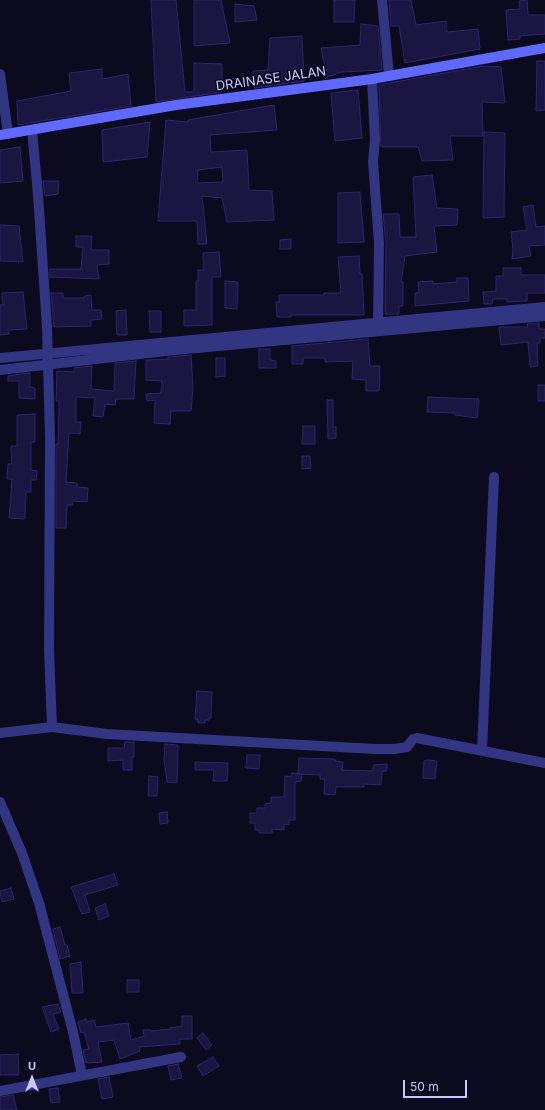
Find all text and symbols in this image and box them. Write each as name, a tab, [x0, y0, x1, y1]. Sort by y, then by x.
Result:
street label: DRAINASE JALAN	[215, 64, 327, 94]
north arrow	[12, 1058, 52, 1098]
text: U	[28, 1059, 36, 1073]
scale bar	[405, 1072, 469, 1098]
text: 50 m	[410, 1079, 439, 1094]

